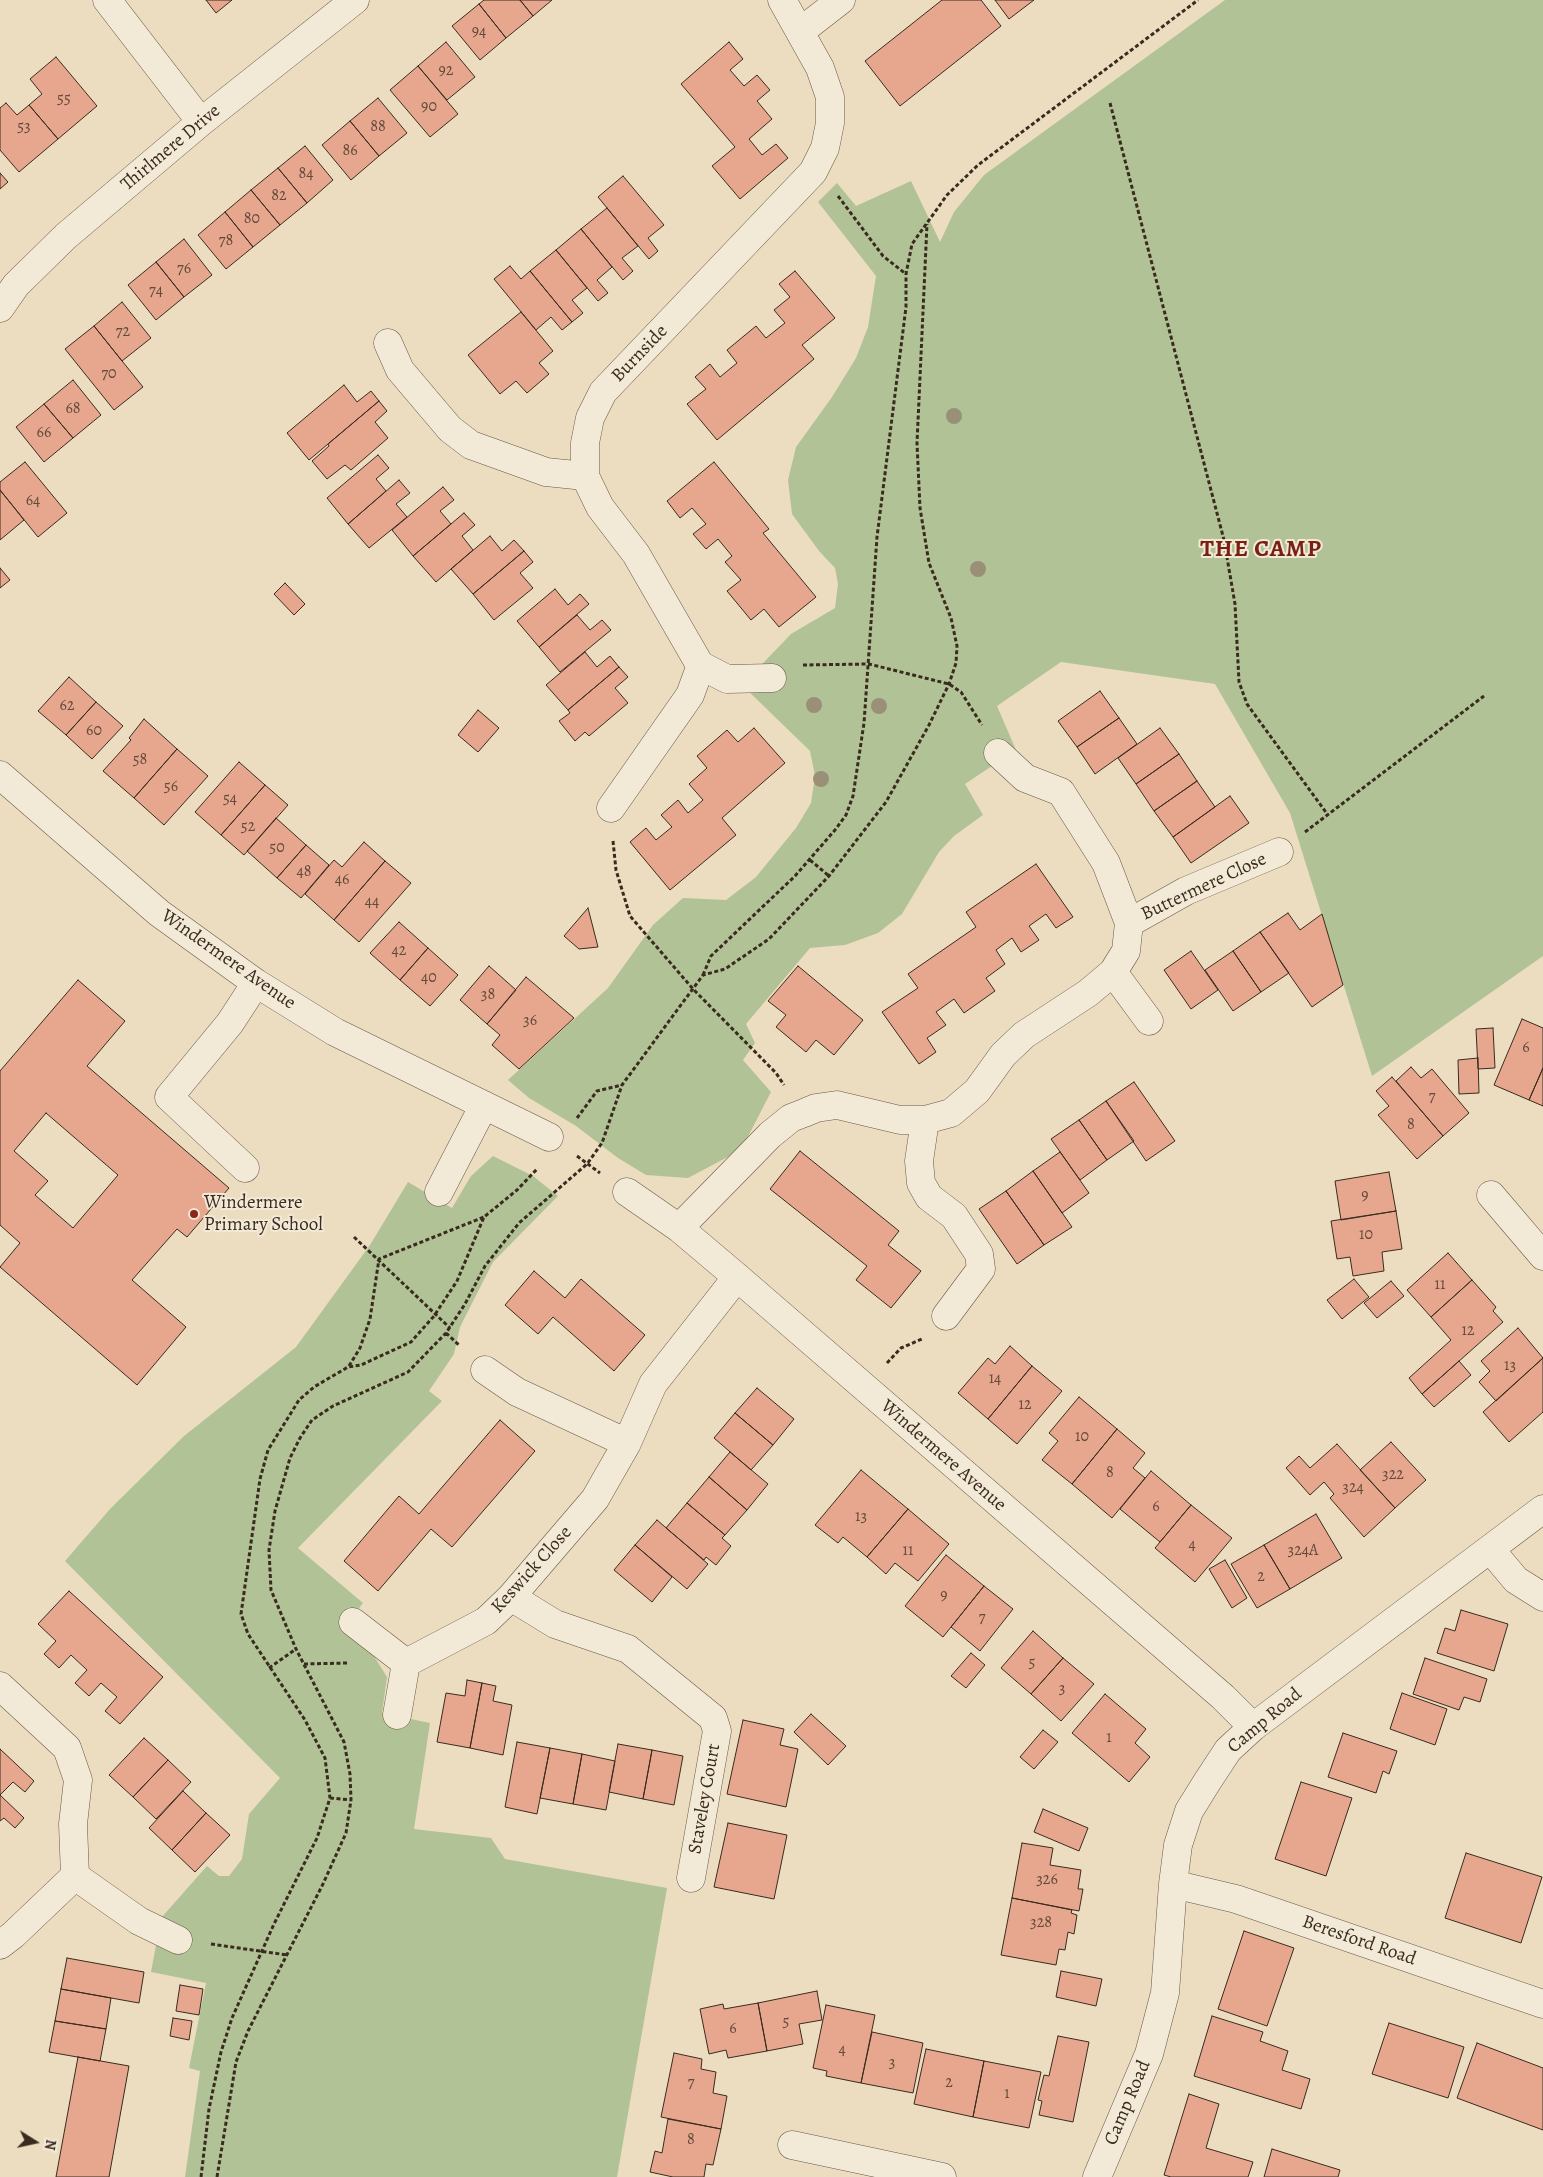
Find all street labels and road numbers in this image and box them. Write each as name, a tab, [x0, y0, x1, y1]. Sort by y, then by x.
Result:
street label: Thirlmere Drive	[117, 100, 225, 196]
street label: Burnside	[607, 321, 673, 387]
street label: Buttermere Close	[1138, 848, 1270, 926]
street label: Windermere Avenue	[156, 905, 300, 1015]
street label: Windermere Avenue	[876, 1395, 1010, 1517]
street label: Keswick Close	[487, 1522, 577, 1618]
street label: Camp Road	[1223, 1683, 1307, 1759]
street label: Staveley Court	[684, 1742, 726, 1856]
street label: Beresford Road	[1299, 1911, 1419, 1971]
street label: Camp Road	[1100, 2057, 1156, 2149]

